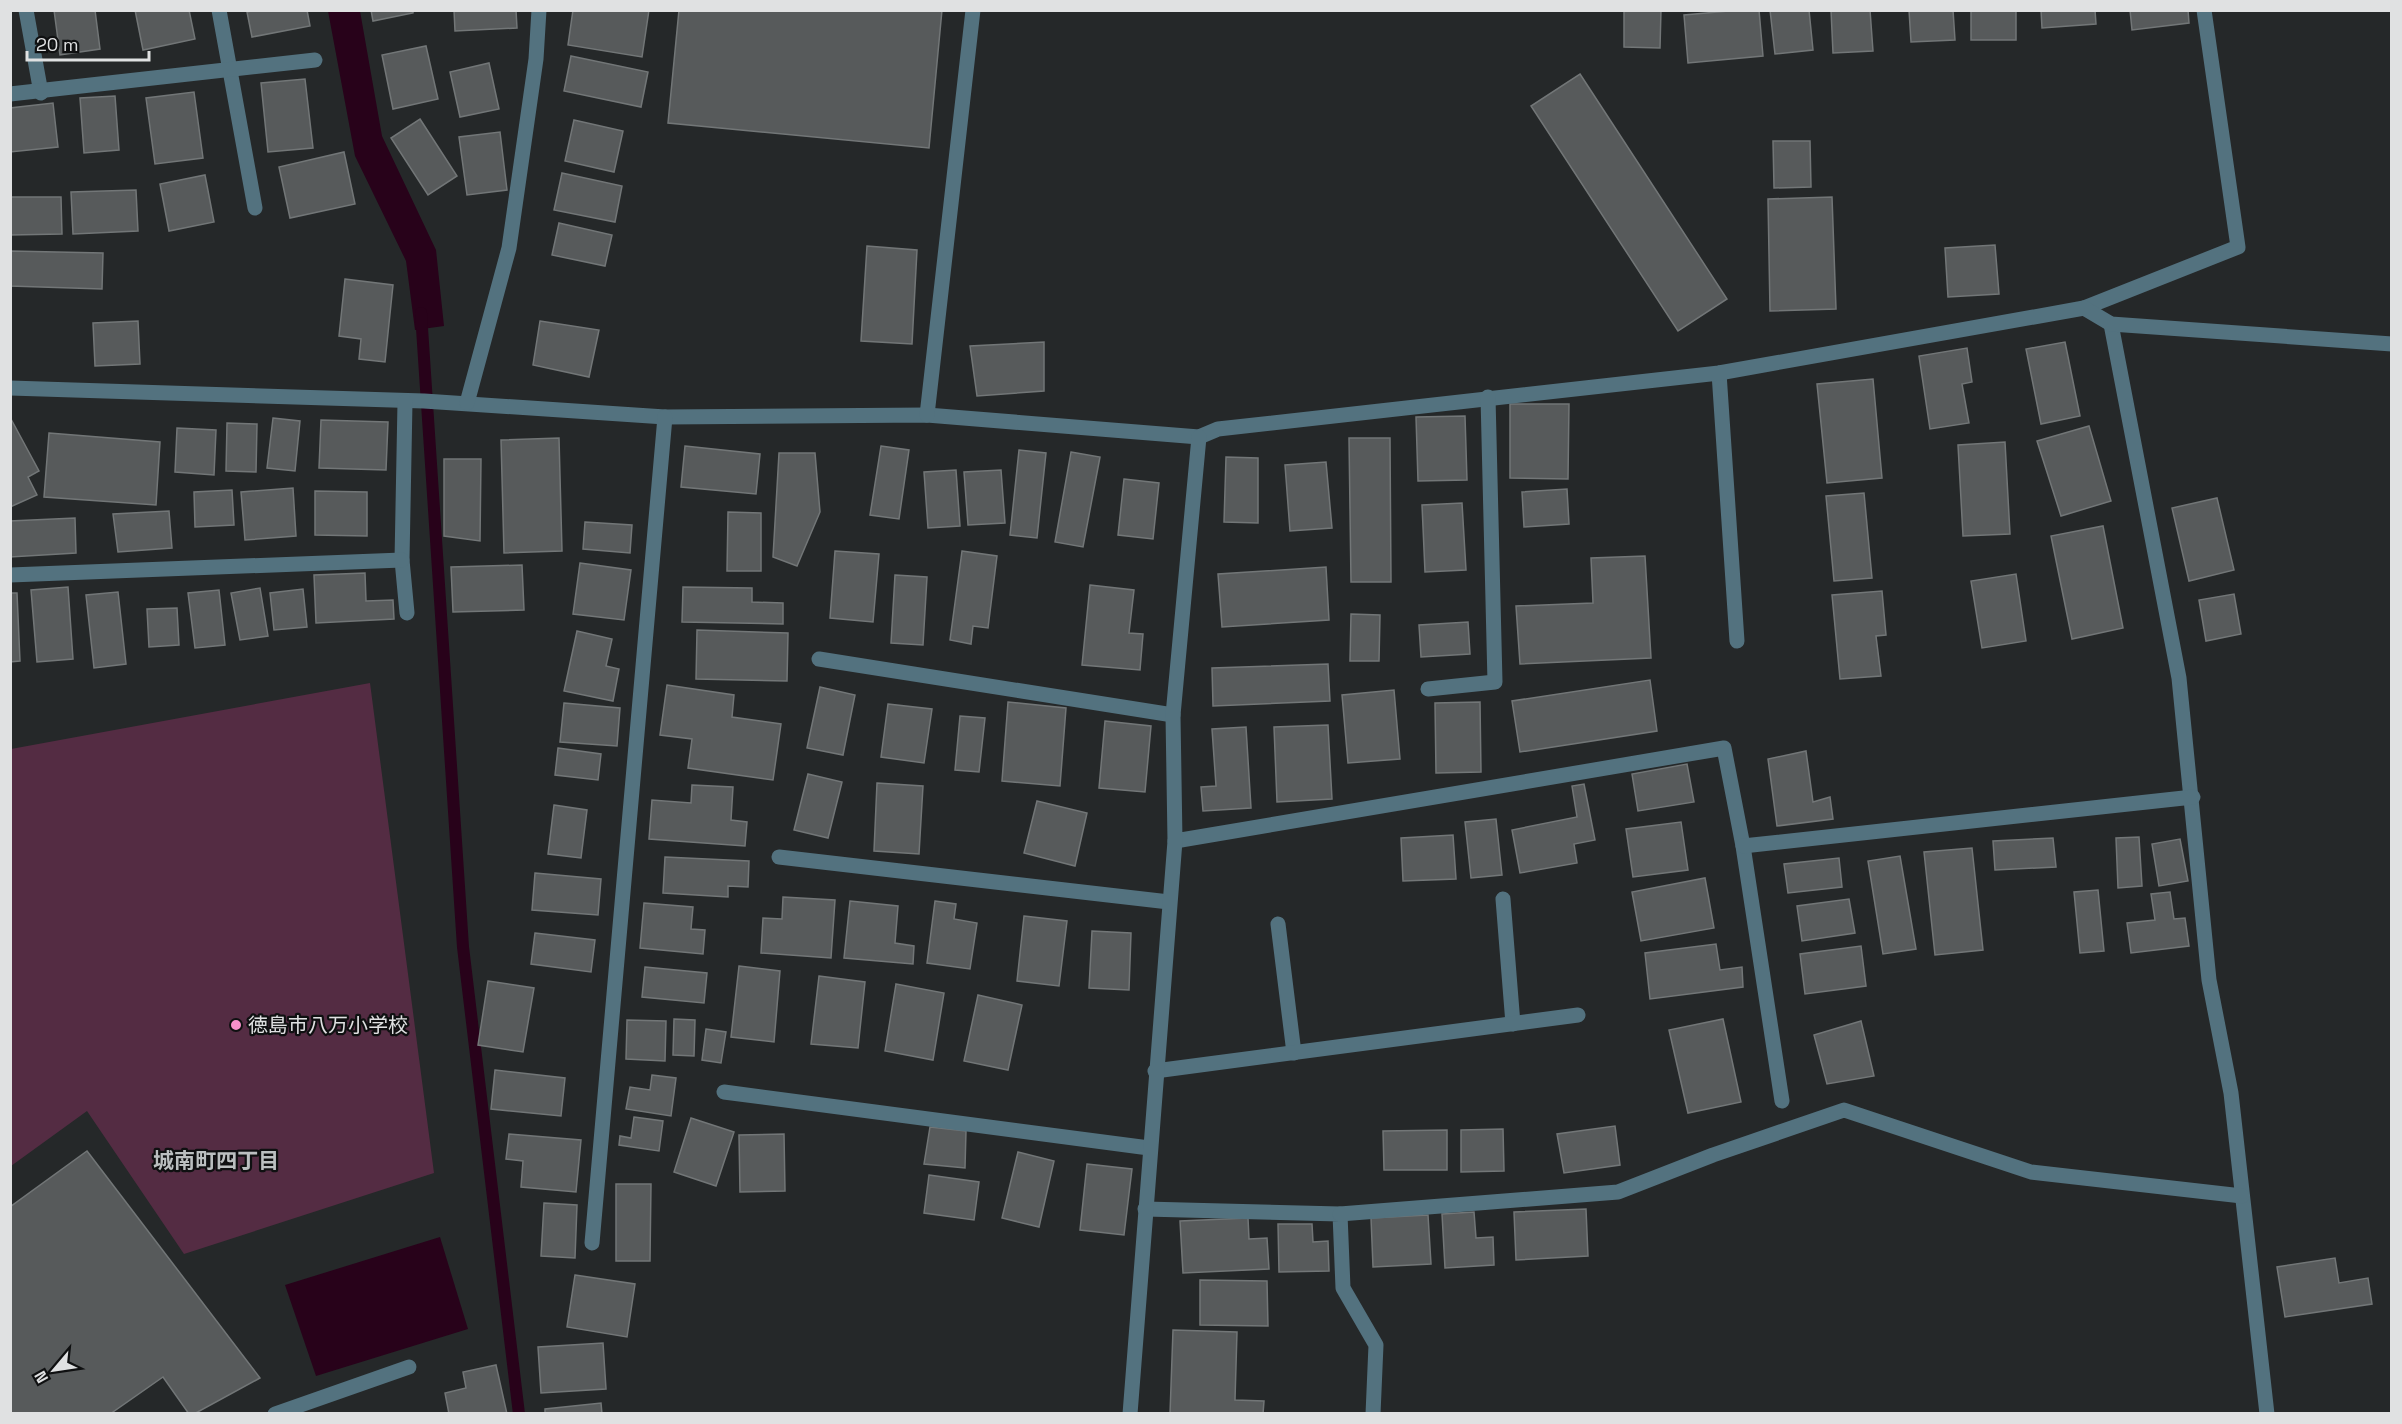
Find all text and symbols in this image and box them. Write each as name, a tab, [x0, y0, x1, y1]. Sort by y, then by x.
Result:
scale bar	[27, 24, 148, 62]
text: 20 m	[36, 33, 79, 56]
place label: 徳島市八万小学校	[248, 1012, 408, 1038]
marker: 徳島市八万小学校	[229, 1018, 243, 1032]
district label: 城南町四丁目	[153, 1147, 279, 1174]
north arrow	[24, 1340, 84, 1400]
text: N	[30, 1367, 53, 1387]

